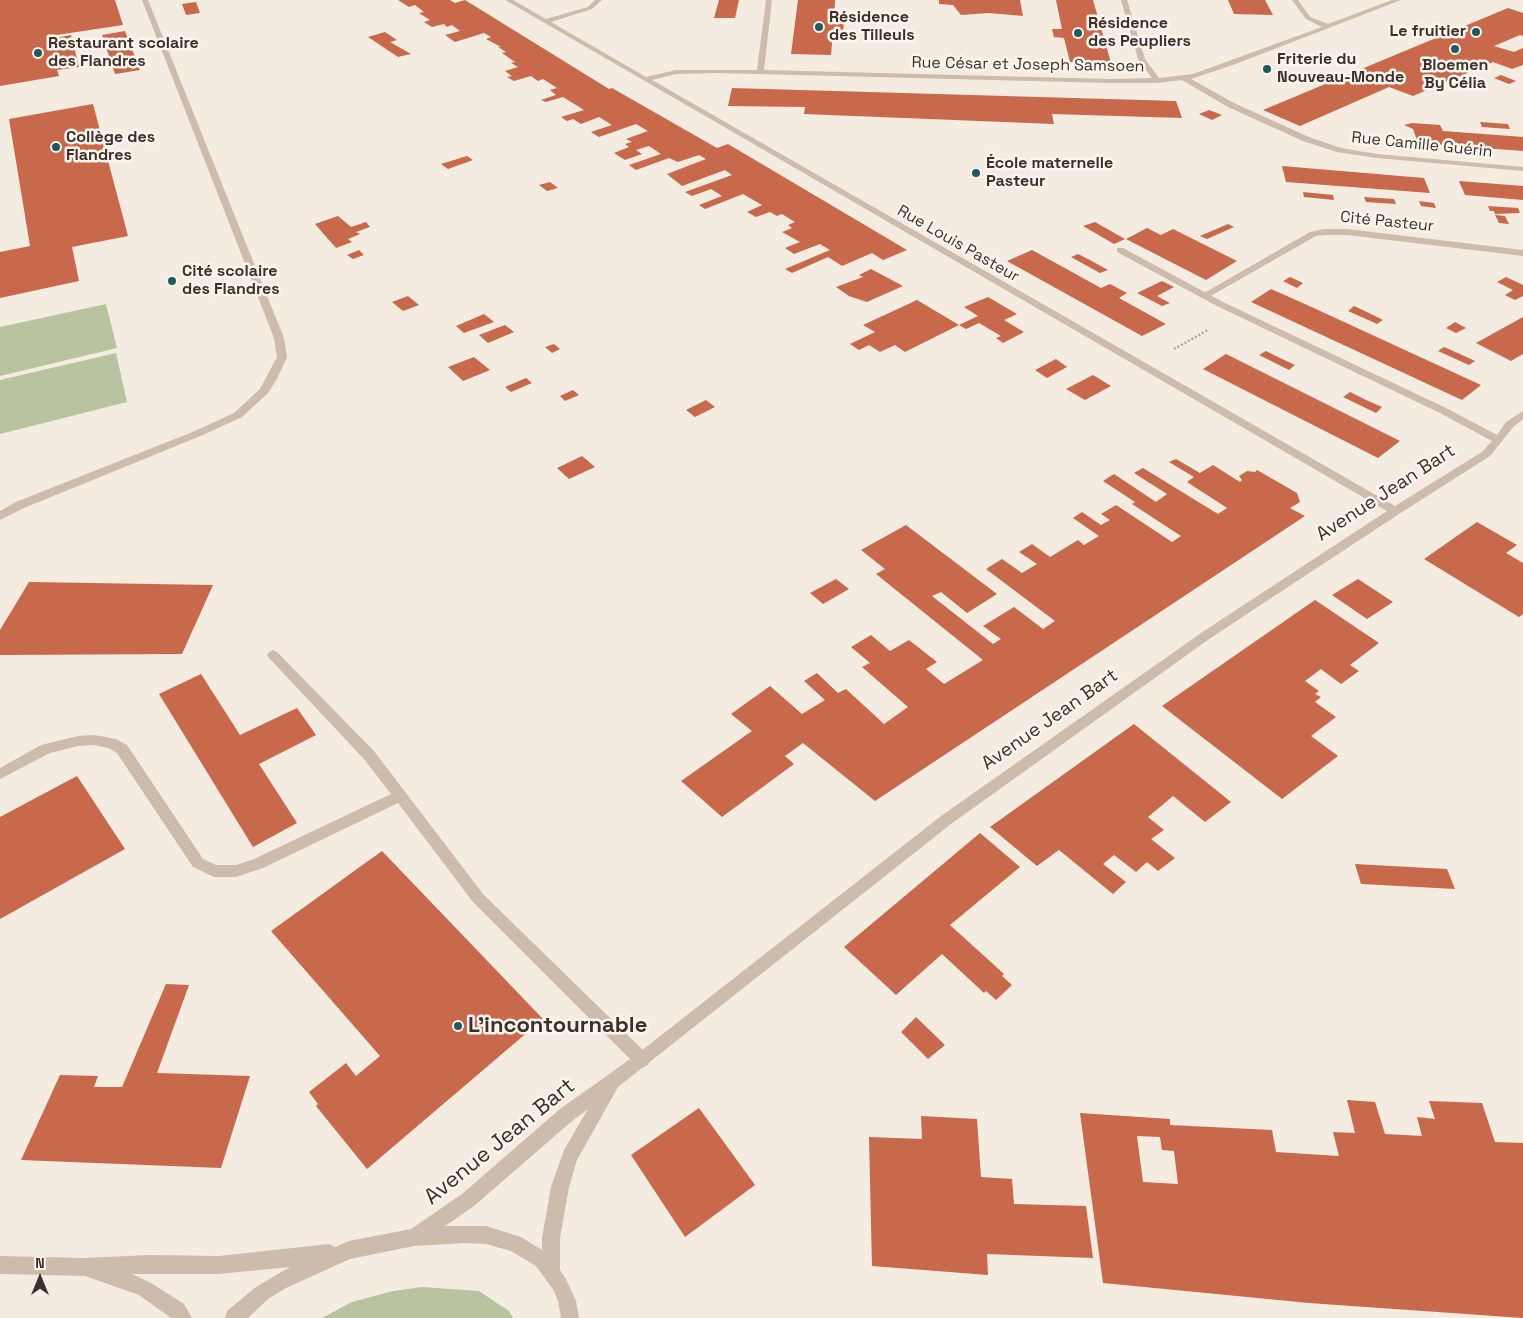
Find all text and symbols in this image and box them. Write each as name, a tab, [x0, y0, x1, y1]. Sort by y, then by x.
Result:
place label: Résidence des Tilleuls	[829, 8, 915, 46]
place label: Résidence des Peupliers	[1088, 14, 1191, 52]
marker: Résidence des Tilleuls	[813, 21, 825, 33]
place label: Le fruitier	[1389, 22, 1466, 42]
marker: Le fruitier	[1470, 26, 1482, 38]
marker: Résidence des Peupliers	[1072, 27, 1084, 39]
place label: Restaurant scolaire des Flandres	[48, 34, 199, 72]
marker: Bloemen By Célia	[1449, 43, 1461, 55]
marker: Restaurant scolaire des Flandres	[32, 47, 44, 59]
place label: Friterie du Nouveau-Monde	[1277, 50, 1404, 88]
street label: Rue César et Joseph Samsoen	[911, 53, 1145, 77]
place label: Bloemen By Célia	[1422, 56, 1488, 94]
marker: Friterie du Nouveau-Monde	[1261, 63, 1273, 75]
place label: Collège des Flandres	[66, 128, 155, 166]
street label: Rue Camille Guérin	[1351, 128, 1493, 162]
marker: Collège des Flandres	[50, 141, 62, 153]
place label: École maternelle Pasteur	[986, 154, 1113, 192]
marker: École maternelle Pasteur	[970, 167, 982, 179]
street label: Rue Louis Pasteur	[894, 201, 1022, 287]
street label: Cité Pasteur	[1339, 208, 1435, 236]
place label: Cité scolaire des Flandres	[182, 262, 280, 300]
marker: Cité scolaire des Flandres	[166, 275, 178, 287]
street label: Avenue Jean Bart	[1312, 440, 1460, 546]
street label: Avenue Jean Bart	[978, 665, 1122, 775]
place label: L'incontournable	[468, 1013, 647, 1039]
marker: L'incontournable	[452, 1020, 464, 1032]
street label: Avenue Jean Bart	[419, 1073, 581, 1211]
north arrow	[15, 1253, 65, 1303]
text: N	[35, 1254, 45, 1272]

